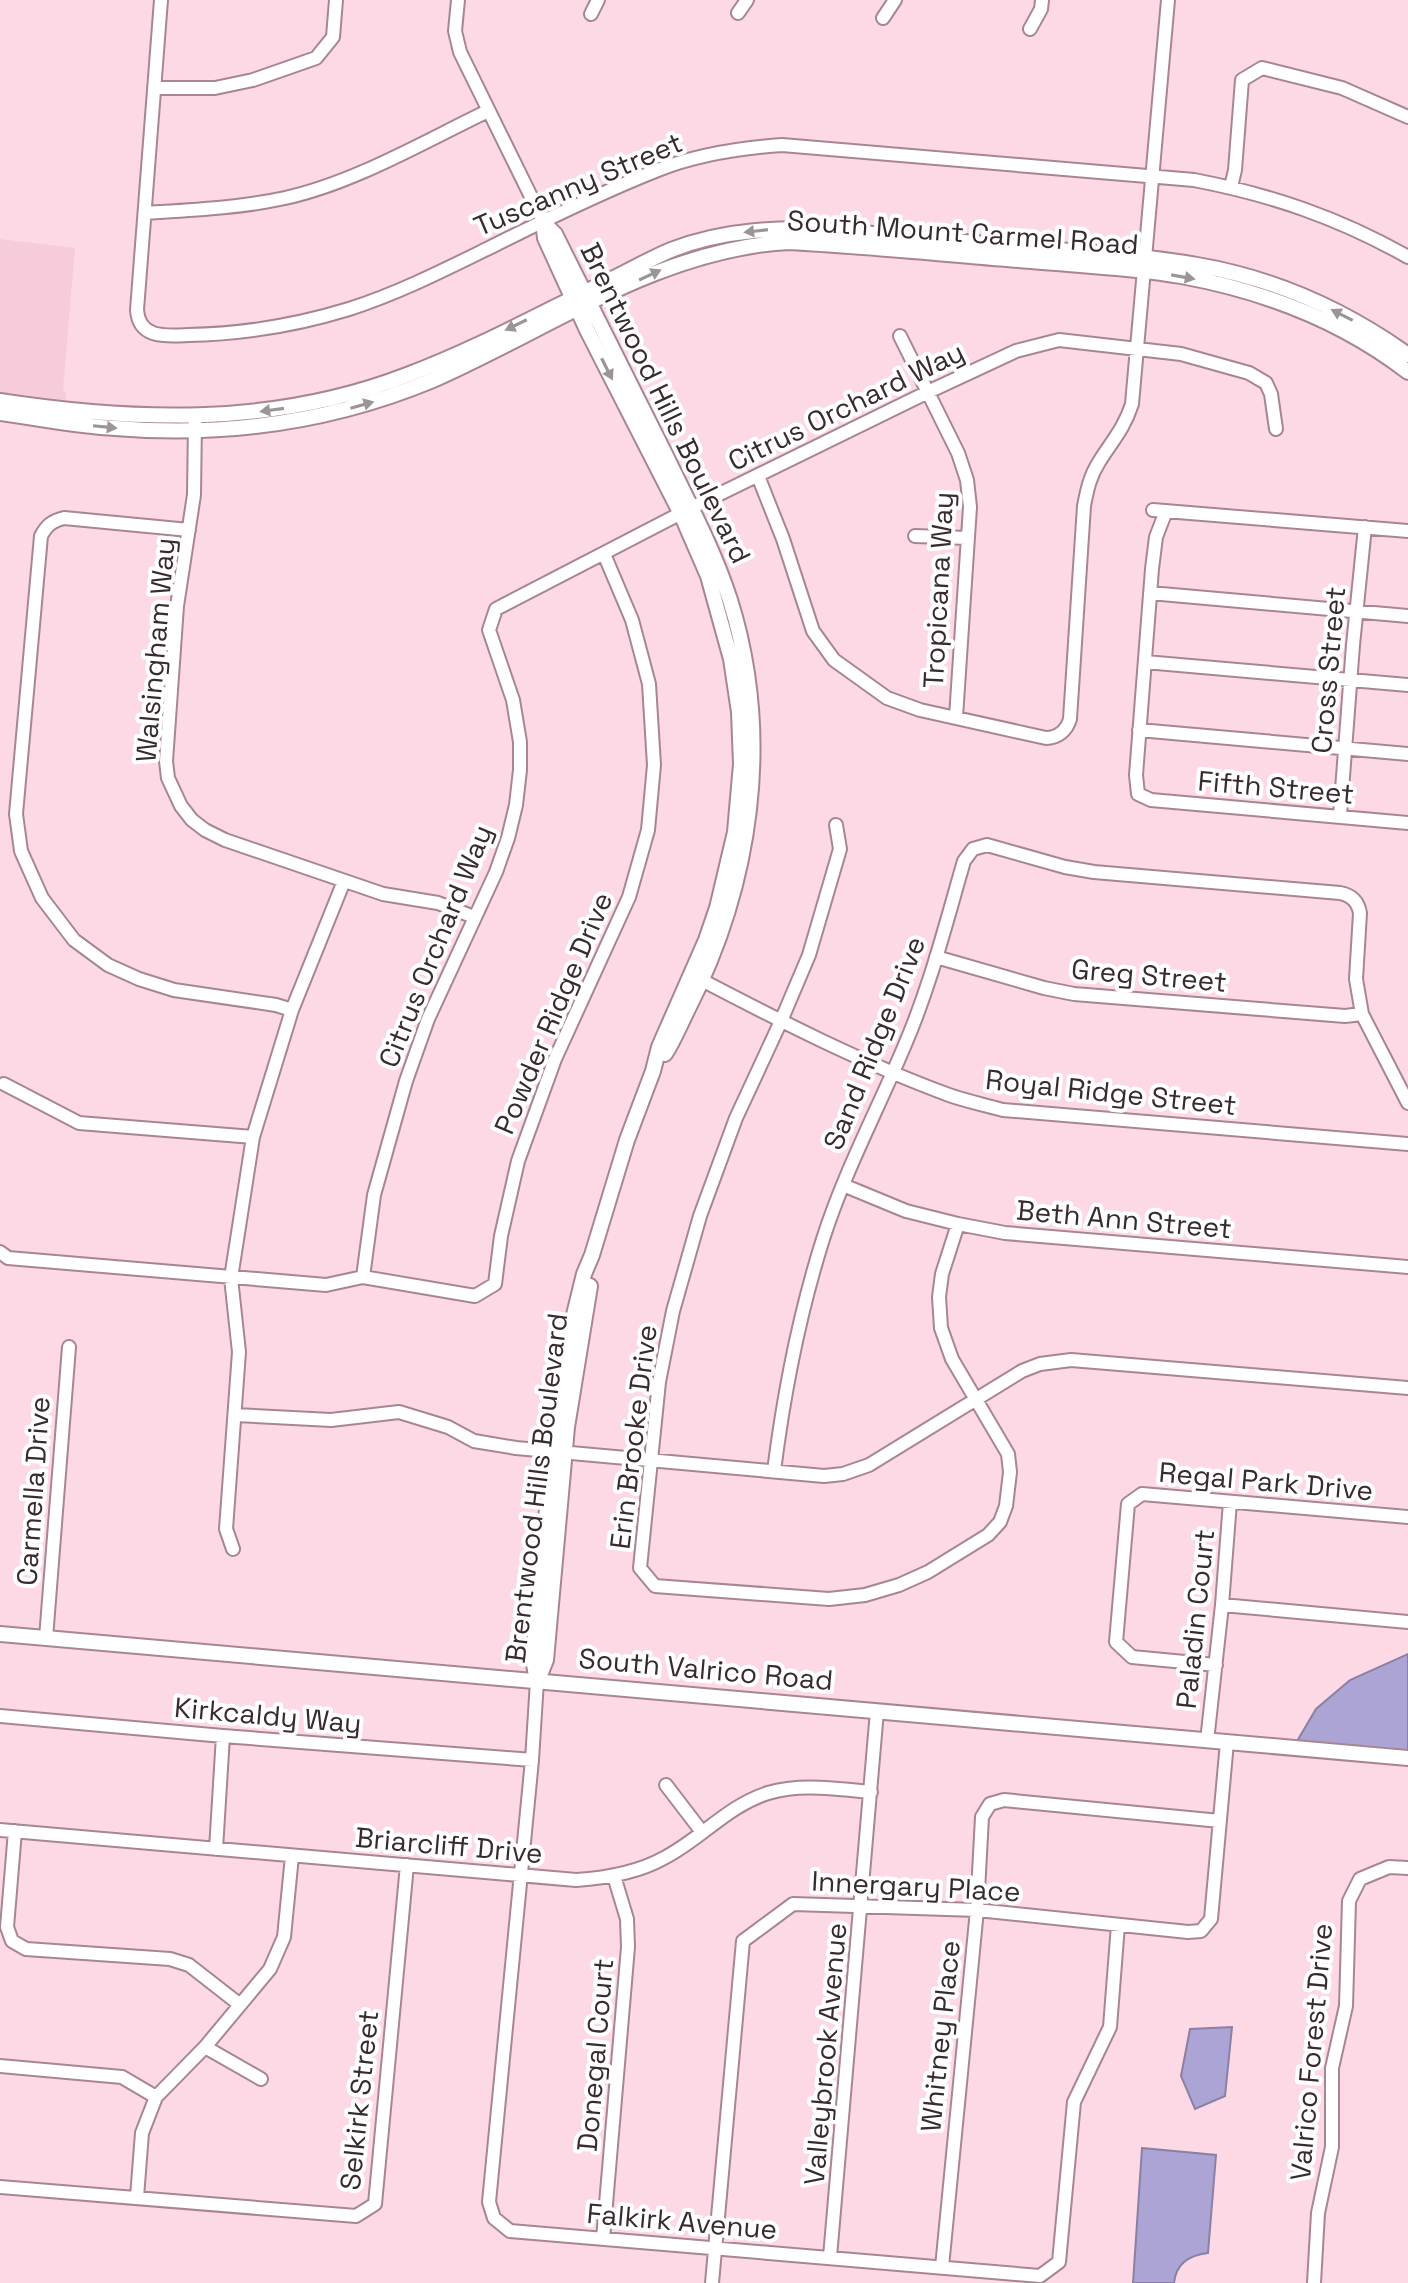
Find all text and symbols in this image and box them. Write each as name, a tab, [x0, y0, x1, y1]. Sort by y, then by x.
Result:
street label: Tuscanny Street	[468, 124, 688, 244]
street label: South Mount Carmel Road	[786, 202, 1140, 262]
one-way arrow	[744, 225, 769, 238]
street label: Brentwood Hills Boulevard	[573, 237, 759, 569]
one-way arrow	[638, 268, 662, 282]
one-way arrow	[1171, 271, 1196, 283]
one-way arrow	[1330, 308, 1353, 321]
one-way arrow	[504, 319, 527, 332]
street label: Citrus Orchard Way	[722, 333, 970, 479]
one-way arrow	[600, 358, 614, 381]
one-way arrow	[351, 398, 375, 411]
one-way arrow	[259, 404, 284, 417]
one-way arrow	[93, 421, 118, 434]
street label: Tropicana Way	[915, 491, 961, 689]
street label: Walsingham Way	[127, 536, 183, 764]
street label: Cross Street	[1303, 585, 1353, 755]
street label: Fifth Street	[1196, 762, 1356, 812]
street label: Citrus Orchard Way	[370, 819, 500, 1073]
street label: Powder Ridge Drive	[486, 887, 620, 1139]
street label: Sand Ridge Drive	[815, 931, 933, 1155]
street label: Greg Street	[1070, 950, 1228, 1000]
street label: Royal Ridge Street	[984, 1061, 1238, 1123]
street label: Beth Ann Street	[1015, 1192, 1233, 1246]
street label: Brentwood Hills Boulevard	[497, 1311, 575, 1665]
street label: Erin Brooke Drive	[601, 1323, 665, 1551]
street label: Carmella Drive	[8, 1395, 58, 1587]
street label: Regal Park Drive	[1157, 1454, 1375, 1508]
street label: Paladin Court	[1168, 1527, 1222, 1711]
street label: South Valrico Road	[577, 1640, 835, 1698]
street label: Kirkcaldy Way	[173, 1689, 363, 1741]
street label: Briarcliff Drive	[354, 1819, 544, 1871]
street label: Innergary Place	[810, 1863, 1022, 1909]
street label: Valleybrook Avenue	[796, 1921, 854, 2187]
street label: Valrico Forest Drive	[1282, 1922, 1340, 2182]
street label: Whitney Place	[912, 1939, 968, 2133]
street label: Donegal Court	[569, 1957, 621, 2153]
street label: Selkirk Street	[332, 2008, 386, 2192]
street label: Falkirk Avenue	[585, 2195, 779, 2247]

